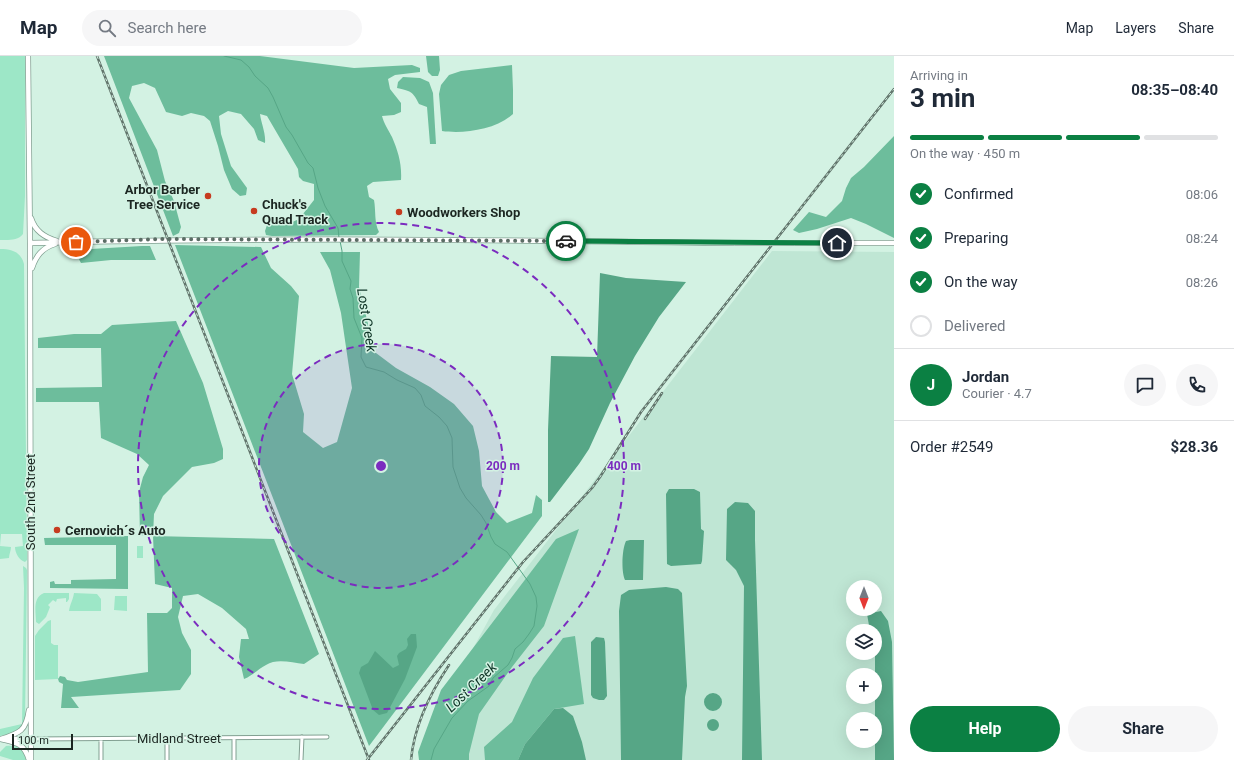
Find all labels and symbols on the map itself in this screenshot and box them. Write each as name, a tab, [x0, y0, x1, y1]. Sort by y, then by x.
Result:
place label: Arbor Barber Tree Service	[125, 182, 200, 212]
marker: Arbor Barber Tree Service	[203, 191, 213, 201]
place label: Chuck's Quad Track	[262, 197, 329, 227]
place label: Woodworkers Shop	[407, 205, 520, 220]
marker: Chuck's Quad Track	[249, 206, 259, 216]
marker: Woodworkers Shop	[394, 207, 404, 217]
courier	[546, 221, 586, 261]
pin	[59, 225, 93, 259]
pin	[820, 226, 854, 260]
water label: Lost Creek	[354, 287, 380, 354]
street label: South 2nd Street	[23, 454, 38, 550]
centre of rings	[374, 459, 388, 473]
text: 200 m	[486, 459, 520, 473]
text: 400 m	[607, 459, 641, 473]
place label: Cernovich´s Auto	[65, 523, 166, 538]
marker: Cernovich´s Auto	[52, 525, 62, 535]
north arrow	[846, 580, 882, 616]
water label: Lost Creek	[442, 658, 501, 715]
street label: Midland Street	[137, 731, 221, 746]
scale bar	[12, 732, 73, 751]

